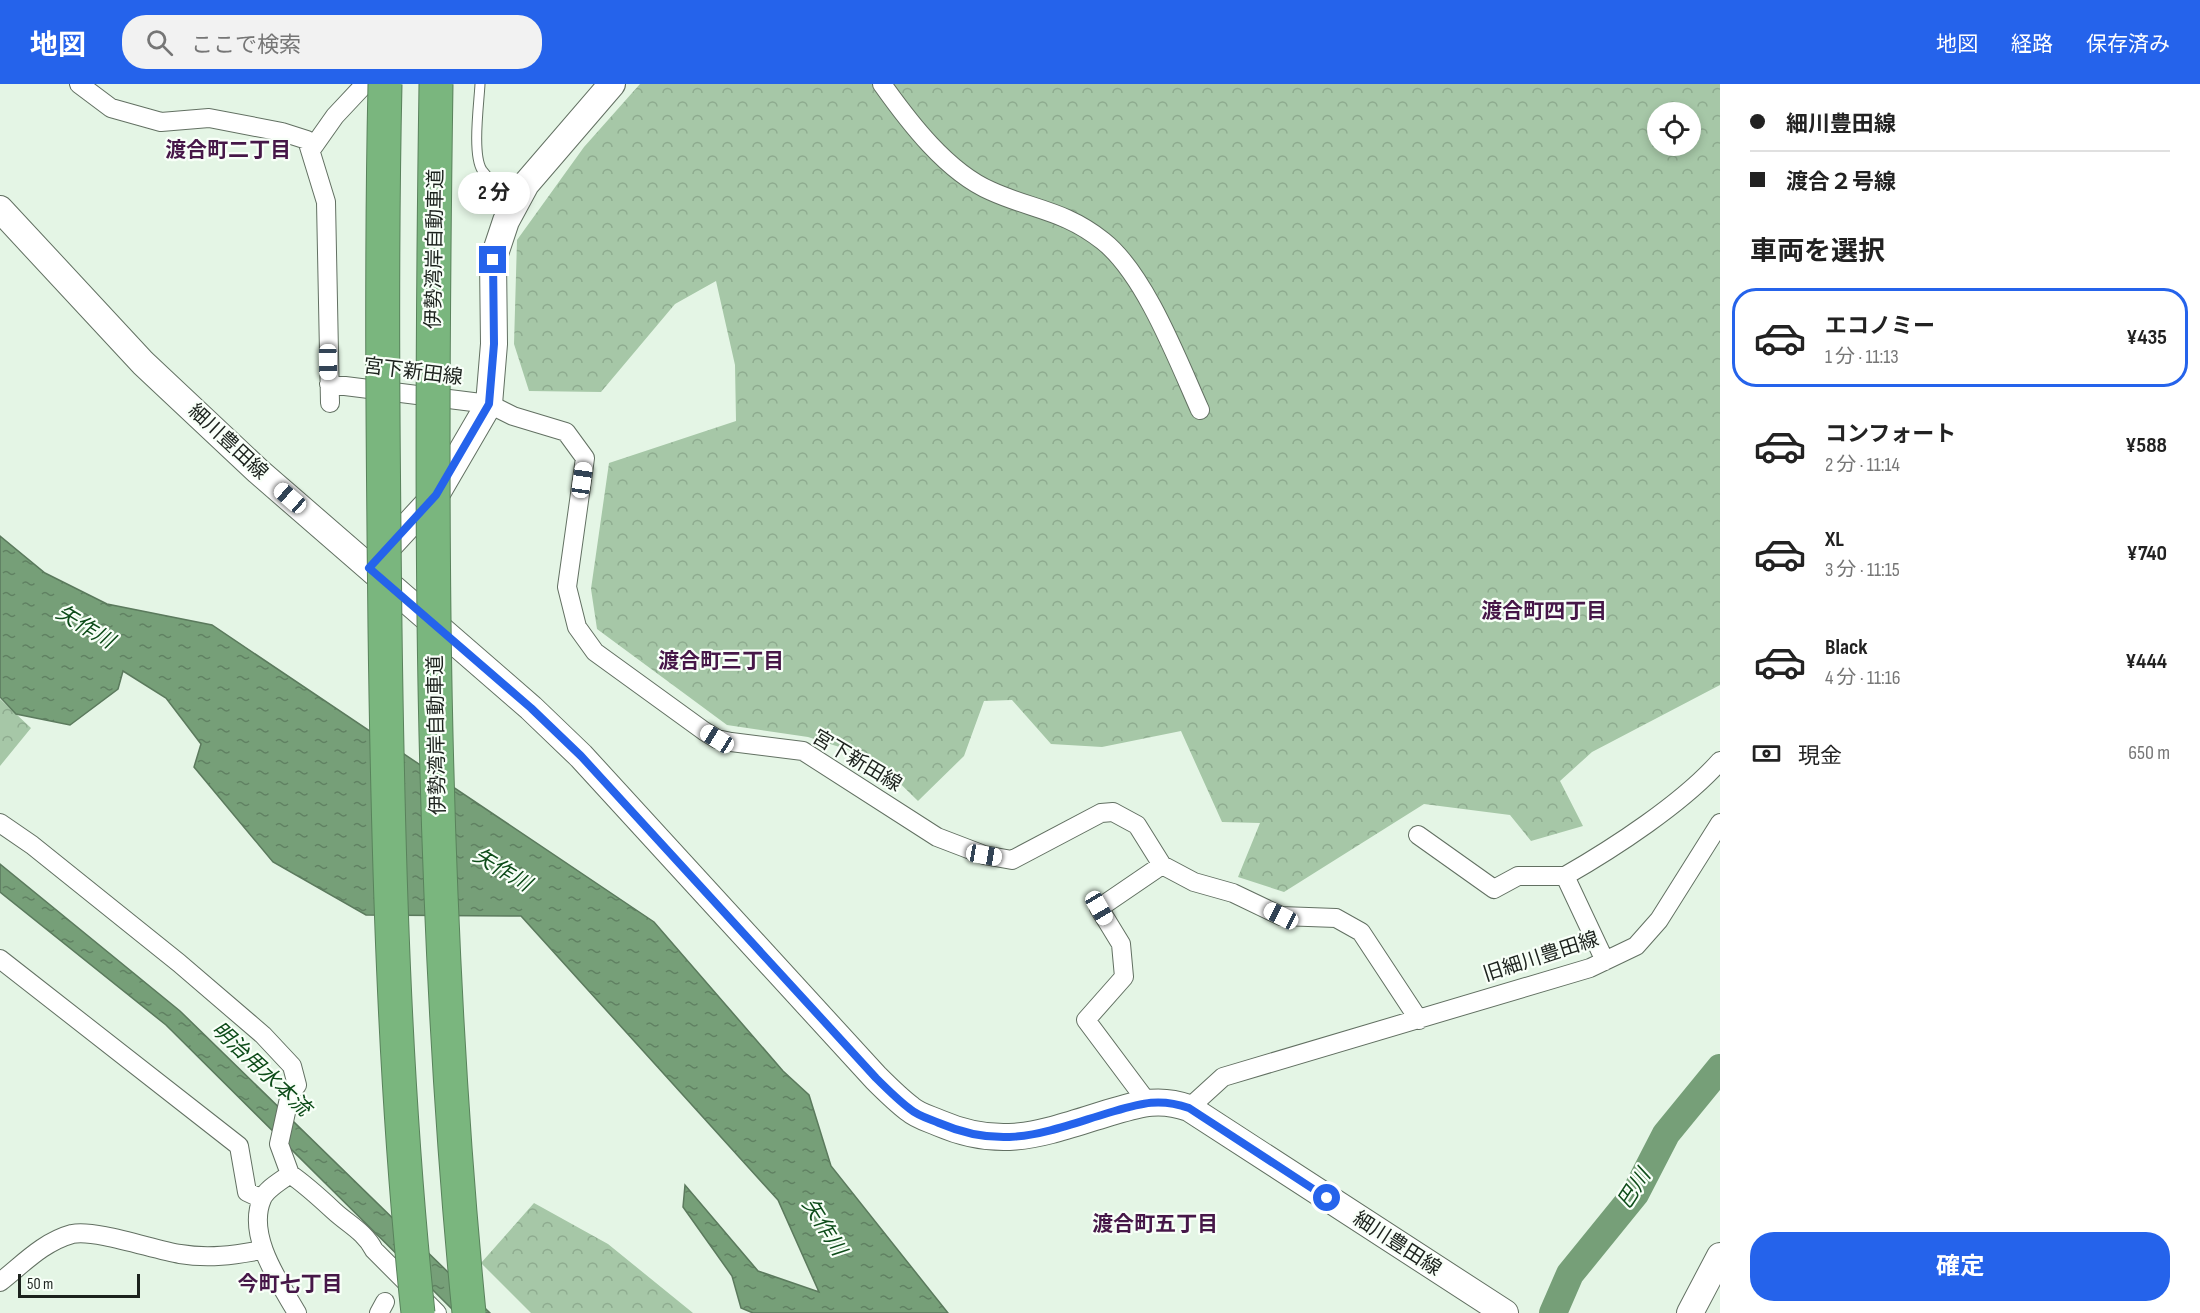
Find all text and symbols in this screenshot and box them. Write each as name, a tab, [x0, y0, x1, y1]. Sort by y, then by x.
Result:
search box	[122, 15, 542, 69]
icon: search	[143, 26, 176, 59]
text: 地図	[30, 29, 86, 62]
text: ここで検索	[191, 32, 301, 59]
text: 地図	[1936, 32, 1978, 57]
text: 経路	[2011, 32, 2053, 57]
text: 保存済み	[2086, 32, 2170, 57]
map controls	[1647, 102, 1701, 156]
button: locate	[1647, 102, 1701, 156]
text: 細川豊田線	[1786, 111, 1896, 138]
district label: 渡合町二丁目	[165, 138, 291, 163]
street label: 伊勢湾岸自動車道	[422, 169, 448, 329]
text: 渡合２号線	[1786, 169, 1896, 196]
callout: 2 分	[457, 173, 529, 215]
text: 2 分	[478, 181, 510, 205]
text: 車両を選択	[1750, 236, 1885, 268]
route end	[479, 246, 506, 273]
icon: car	[1753, 311, 1807, 365]
text: エコノミー	[1825, 313, 1935, 340]
text: ¥435	[2126, 324, 2167, 351]
car	[319, 344, 337, 380]
text: 1 分 · 11:13	[1825, 345, 1899, 369]
street label: 宮下新田線	[362, 354, 464, 390]
street label: 細川豊田線	[183, 399, 273, 485]
icon: car	[1753, 419, 1807, 473]
text: コンフォート	[1825, 421, 1956, 448]
text: ¥588	[2125, 432, 2167, 459]
text: 2 分 · 11:14	[1825, 453, 1900, 477]
car	[571, 461, 593, 499]
car	[271, 479, 309, 517]
text: XL	[1825, 526, 1844, 553]
icon: car	[1753, 527, 1807, 581]
text: ¥740	[2127, 540, 2167, 567]
text: 3 分 · 11:15	[1825, 558, 1900, 582]
district label: 渡合町四丁目	[1481, 599, 1607, 624]
water label: 矢作川	[52, 600, 120, 655]
text: Black	[1825, 634, 1867, 661]
icon: car	[1753, 635, 1807, 689]
text: ¥444	[2125, 648, 2167, 675]
district label: 渡合町三丁目	[658, 649, 784, 674]
street label: 伊勢湾岸自動車道	[424, 655, 450, 815]
text: 4 分 · 11:16	[1825, 666, 1900, 690]
car	[697, 722, 737, 756]
street label: 宮下新田線	[808, 725, 906, 797]
icon: cash	[1750, 737, 1783, 770]
text: 650 m	[2128, 741, 2170, 765]
text: 現金	[1798, 743, 1842, 770]
water label: 矢作川	[469, 843, 537, 898]
car	[965, 843, 1003, 867]
car	[1082, 888, 1116, 928]
car	[1261, 900, 1301, 932]
street label: 旧細川豊田線	[1480, 927, 1602, 987]
water label: 明治用水本流	[206, 1017, 318, 1123]
water label: 巴川	[1612, 1163, 1657, 1213]
route start	[1313, 1184, 1340, 1211]
water label: 矢作川	[797, 1194, 852, 1262]
street label: 細川豊田線	[1349, 1207, 1445, 1281]
district label: 渡合町五丁目	[1092, 1212, 1218, 1237]
button: 確定	[1750, 1232, 2170, 1301]
scale bar	[18, 1271, 140, 1298]
district label: 今町七丁目	[238, 1272, 343, 1297]
text: 50 m	[27, 1275, 53, 1294]

